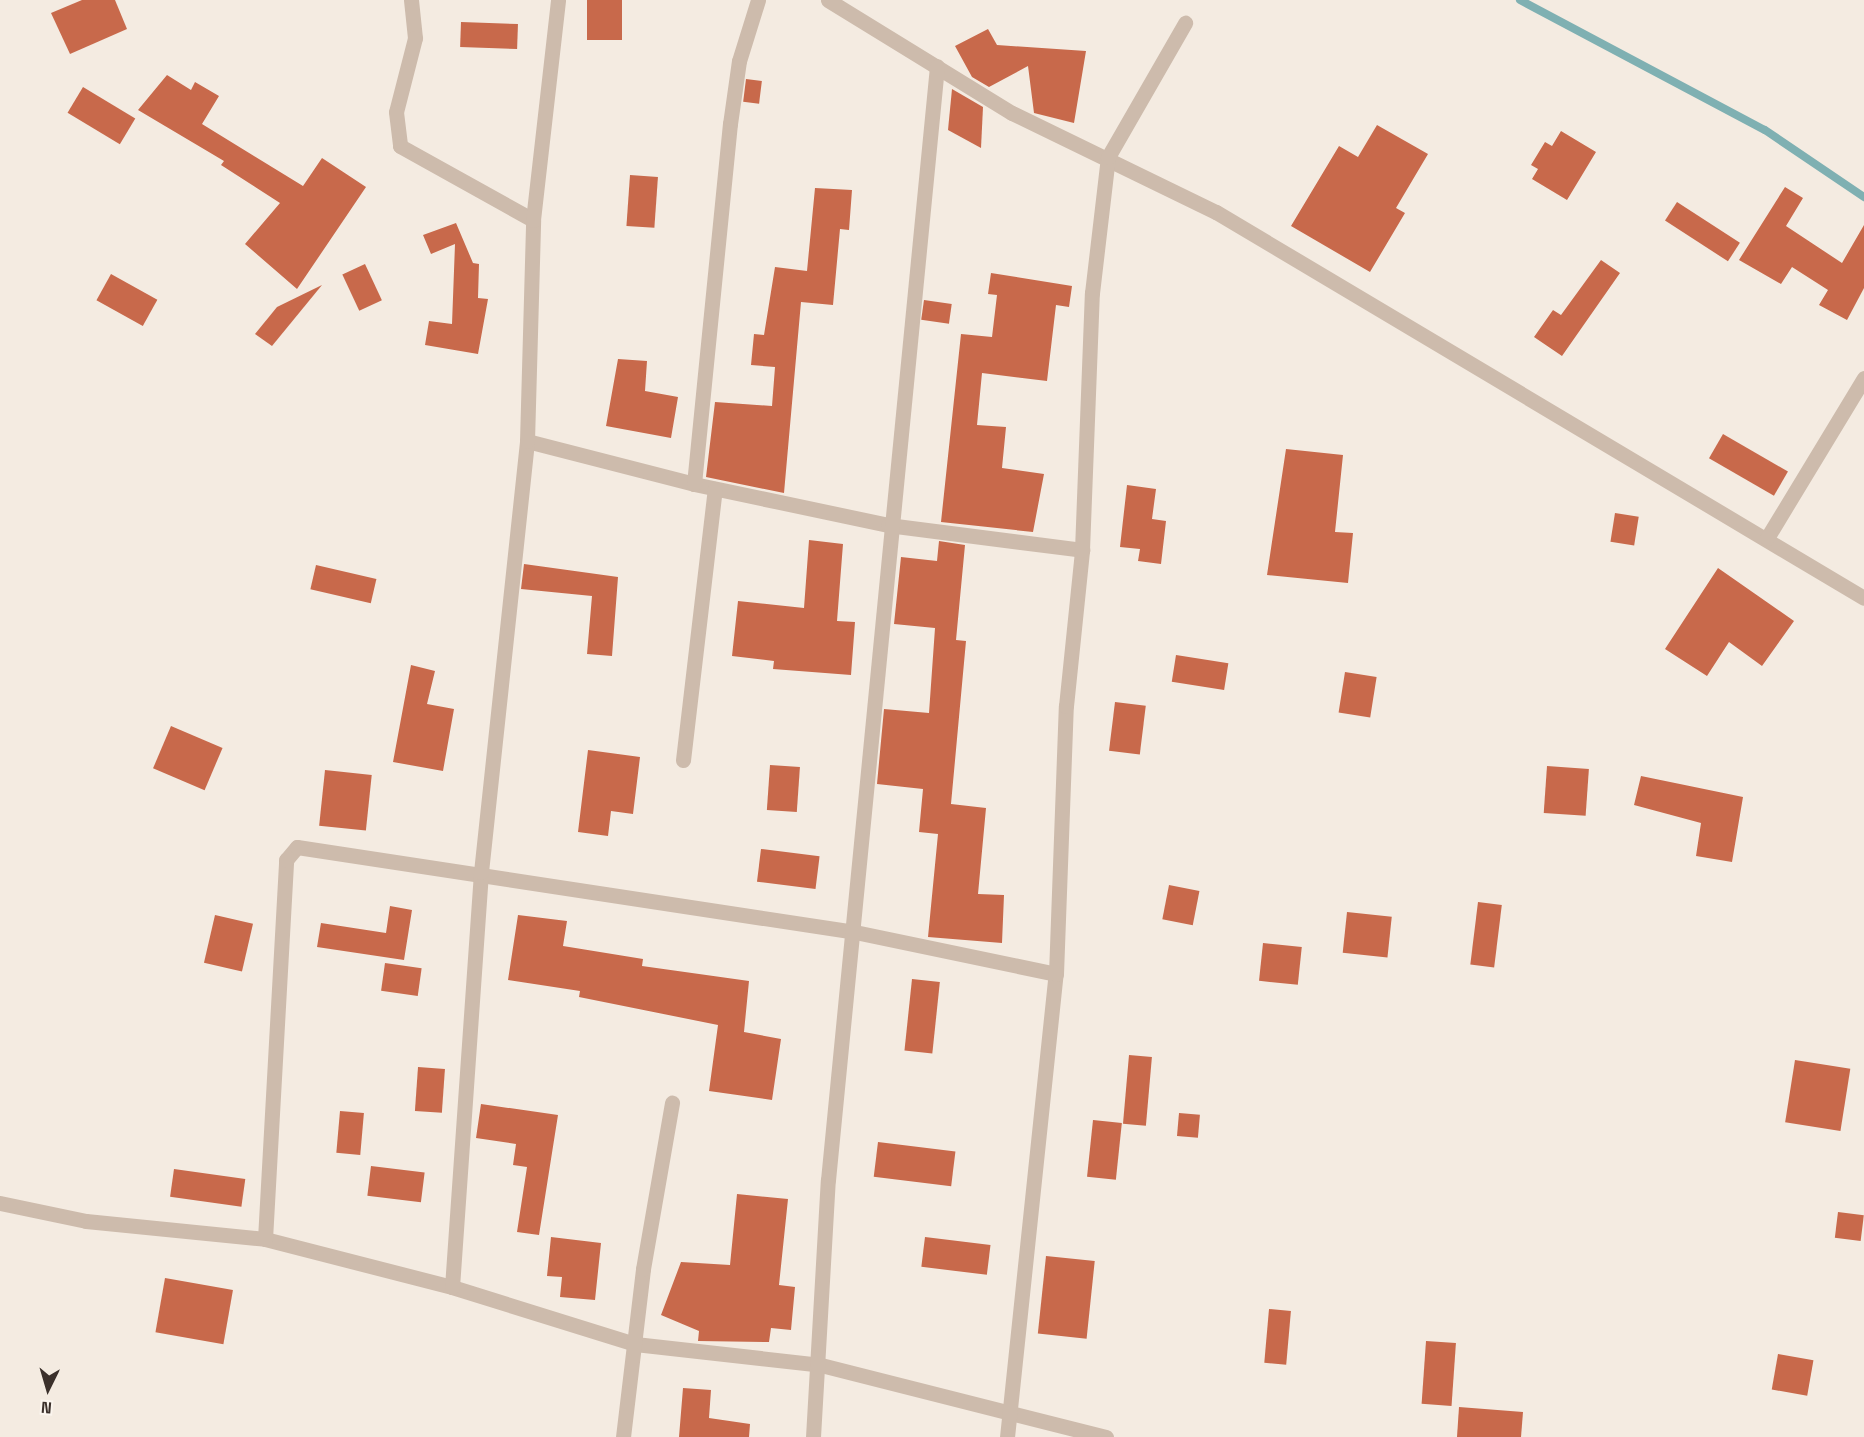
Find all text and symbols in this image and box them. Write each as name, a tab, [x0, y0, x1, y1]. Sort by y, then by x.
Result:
north arrow	[18, 1359, 78, 1419]
text: N	[40, 1397, 53, 1418]

